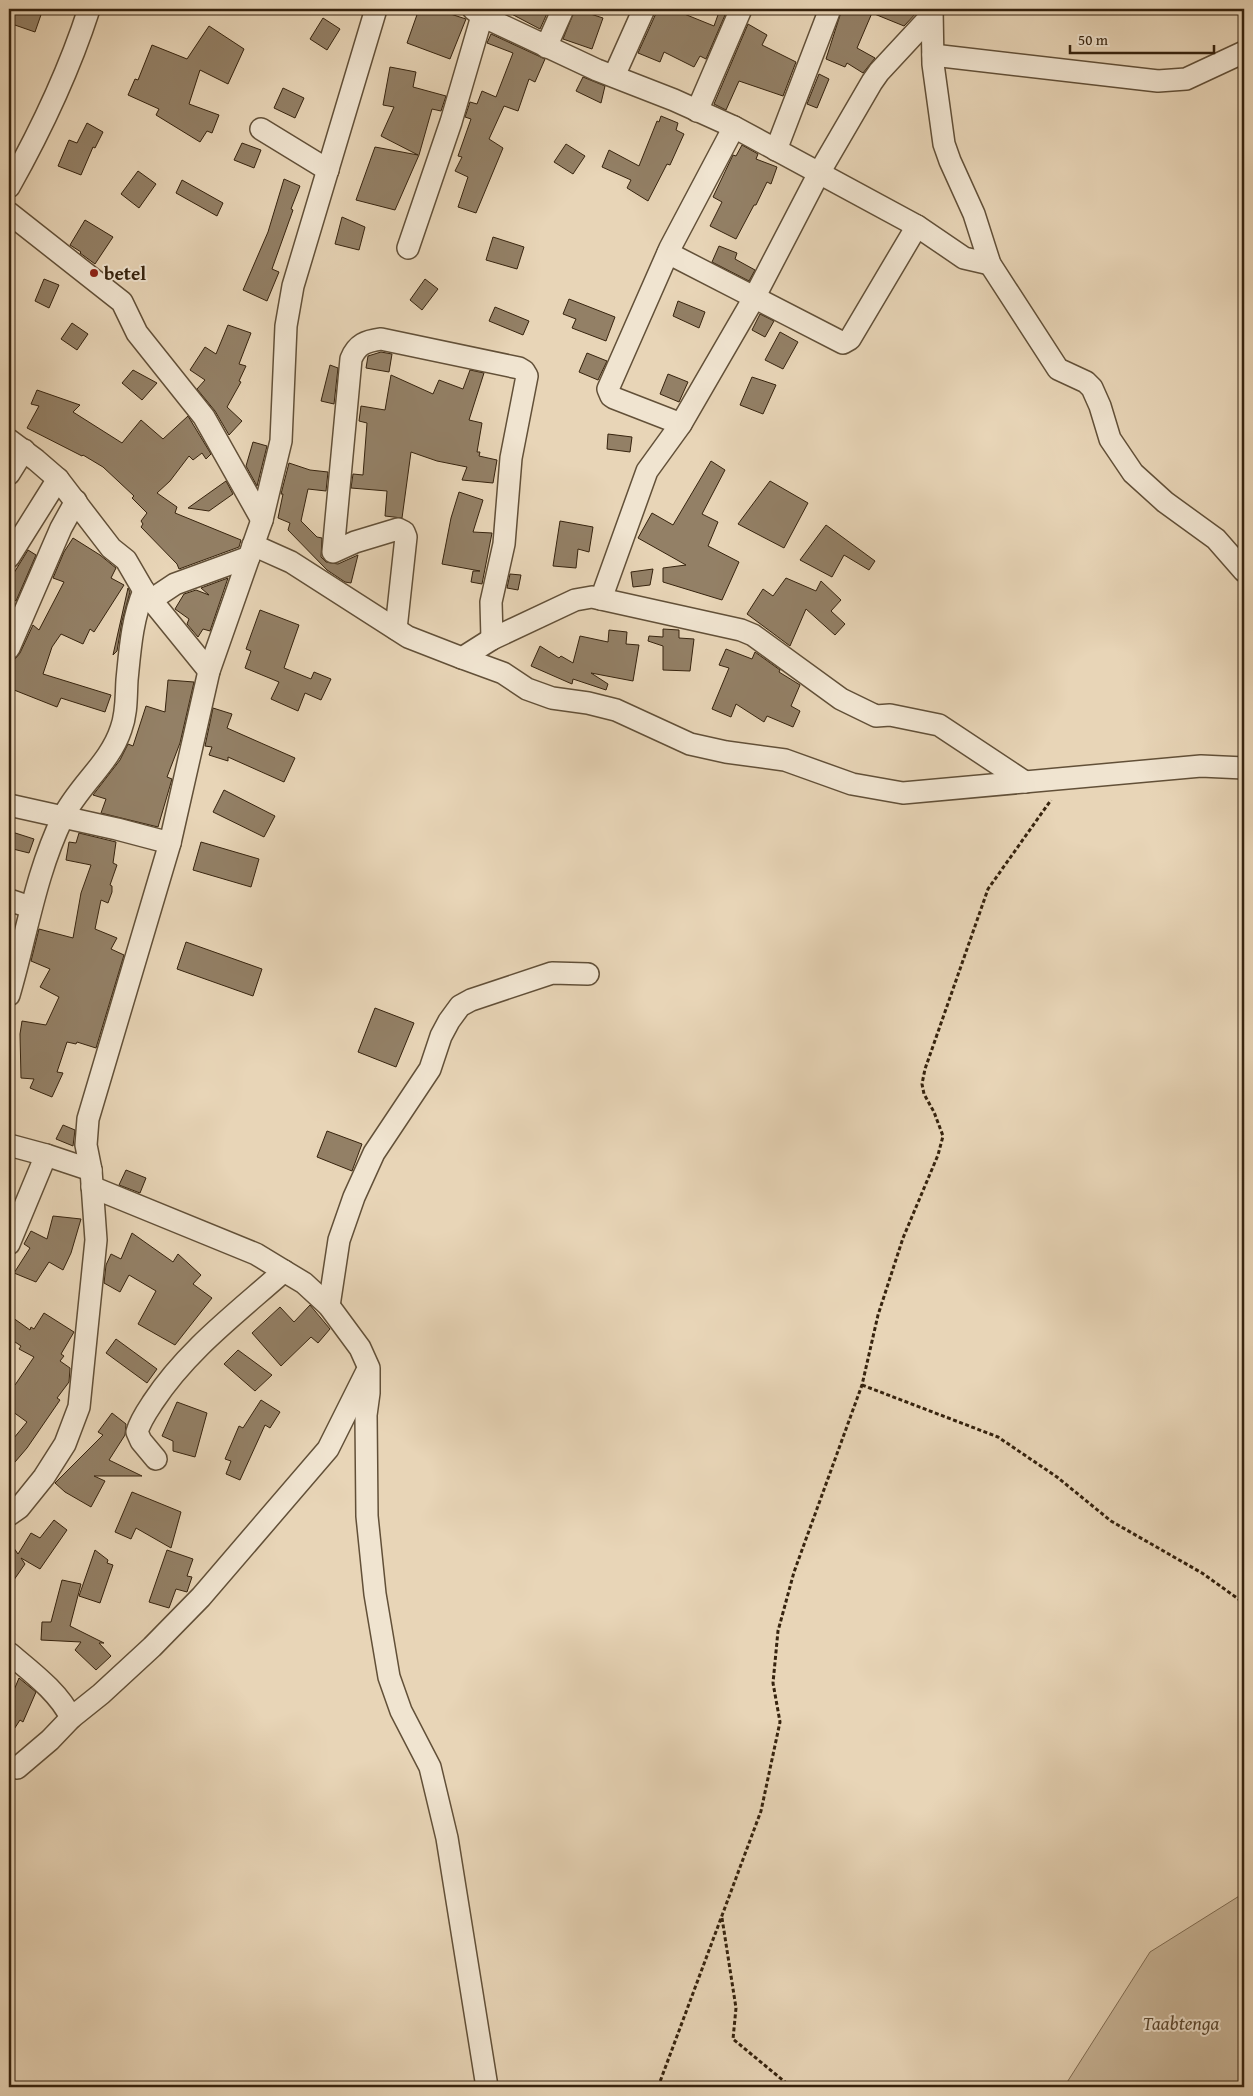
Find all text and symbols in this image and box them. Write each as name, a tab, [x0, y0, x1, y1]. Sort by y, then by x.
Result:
scale bar	[1070, 22, 1214, 54]
text: 50 m	[1078, 29, 1109, 50]
place label: betel	[104, 259, 146, 287]
marker: betel	[88, 267, 100, 279]
park label: Taabtenga	[1143, 2009, 1220, 2037]

